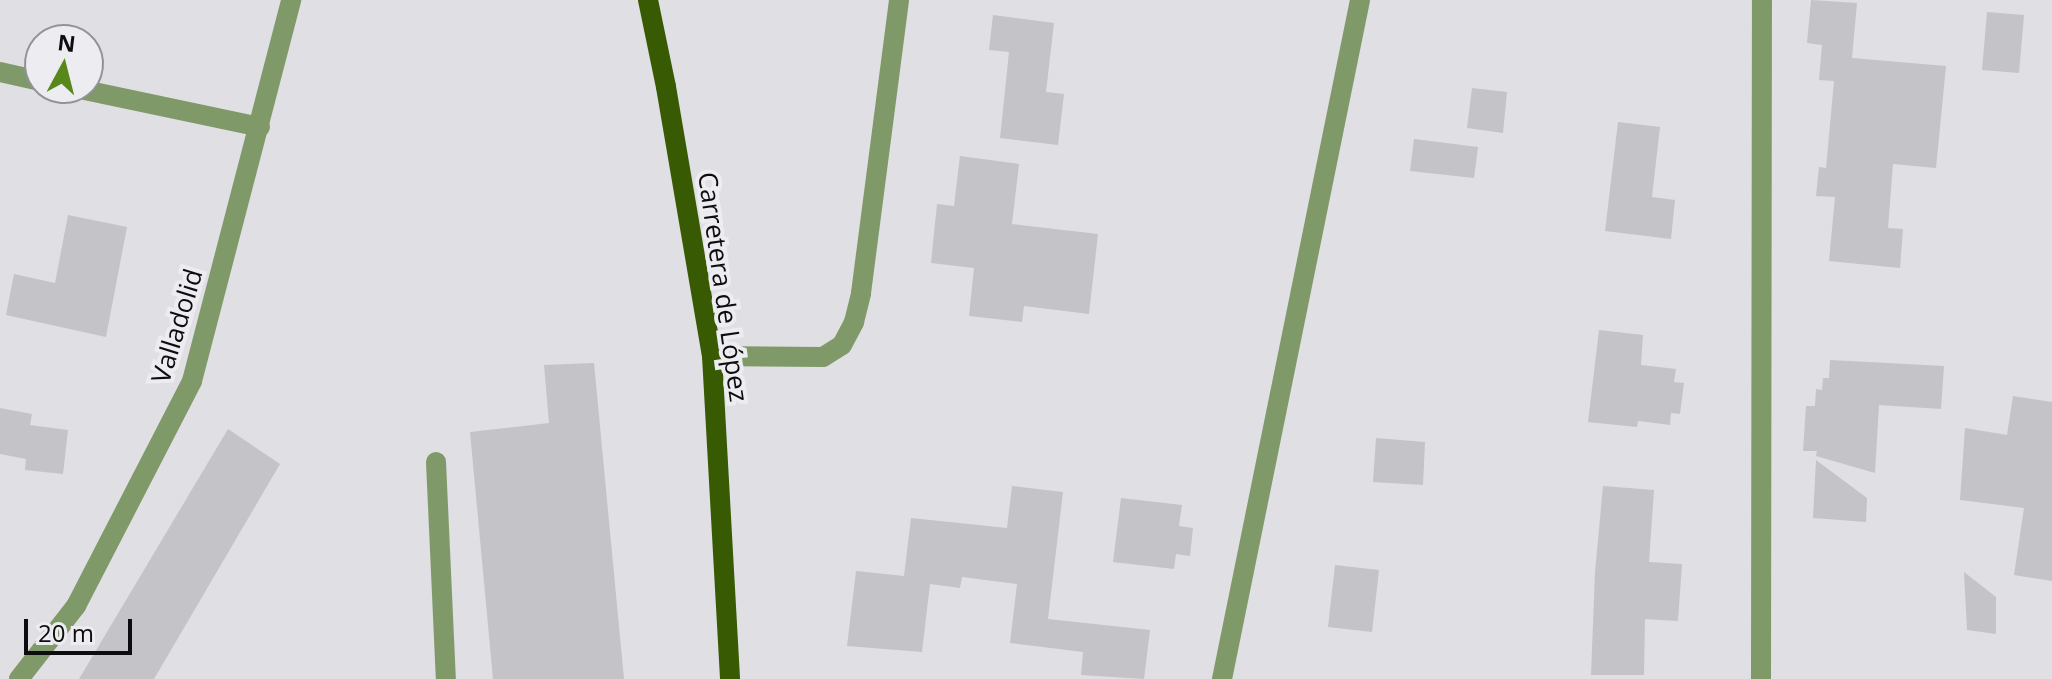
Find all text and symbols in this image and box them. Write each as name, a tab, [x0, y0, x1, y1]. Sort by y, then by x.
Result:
north arrow	[24, 24, 104, 104]
text: N	[56, 26, 77, 58]
street label: Carretera de López	[691, 170, 755, 404]
street label: Valladolid	[145, 265, 209, 387]
scale bar	[28, 603, 136, 653]
text: 20 m	[38, 616, 94, 649]

